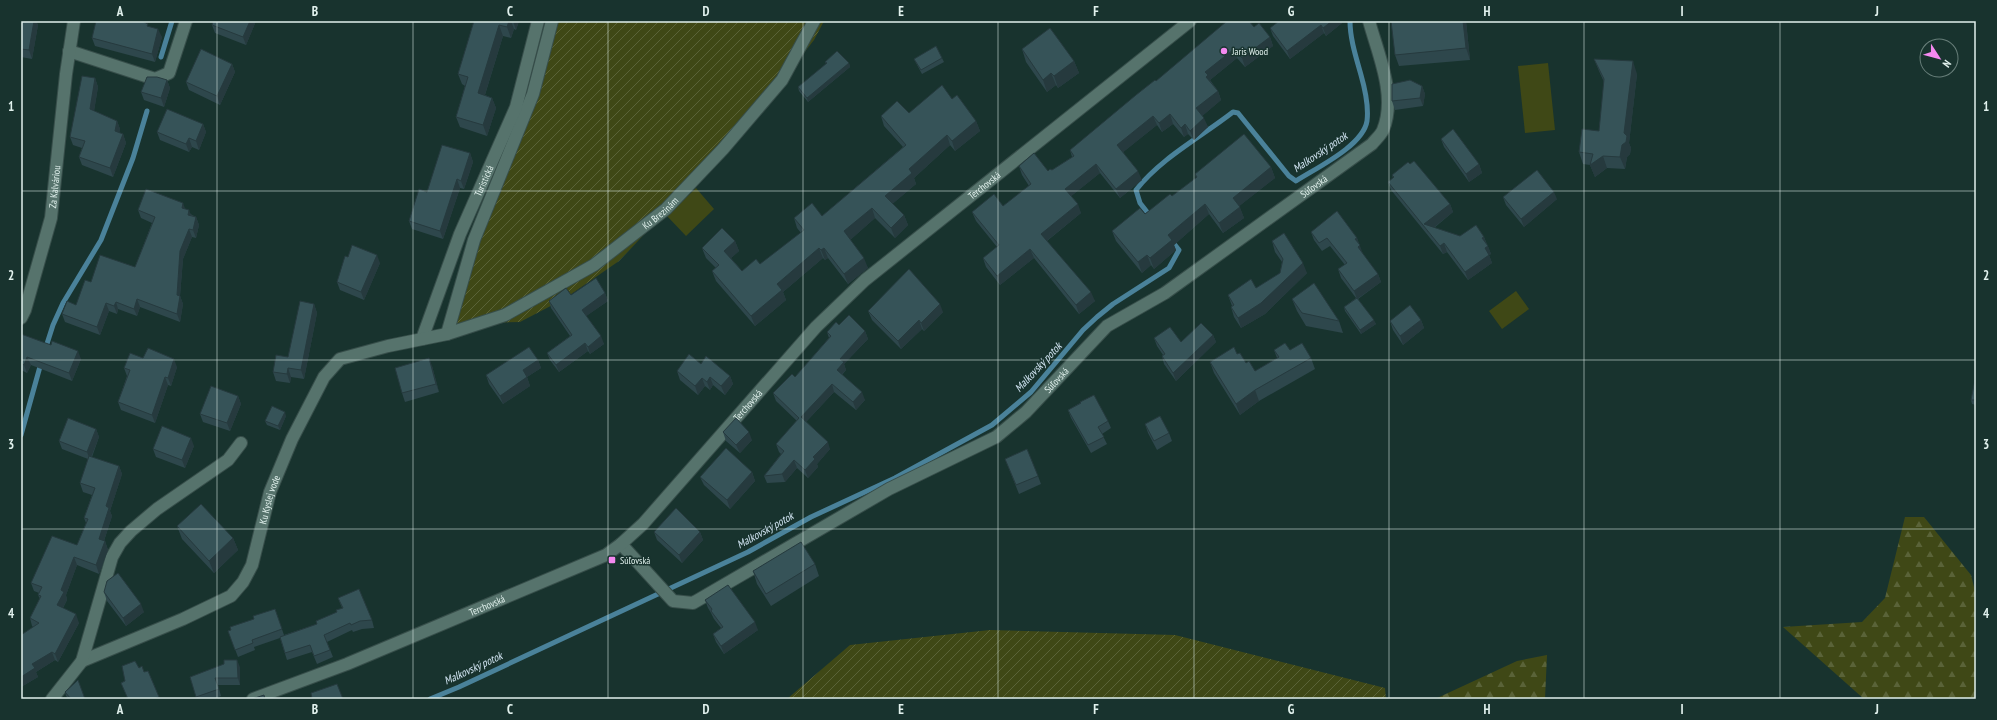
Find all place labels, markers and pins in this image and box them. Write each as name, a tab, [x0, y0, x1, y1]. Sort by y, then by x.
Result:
place label: Jaris Wood	[1231, 45, 1268, 58]
marker: Jaris Wood	[1219, 46, 1229, 56]
place label: Súľovská	[620, 554, 650, 567]
marker: Súľovská	[607, 555, 617, 565]

